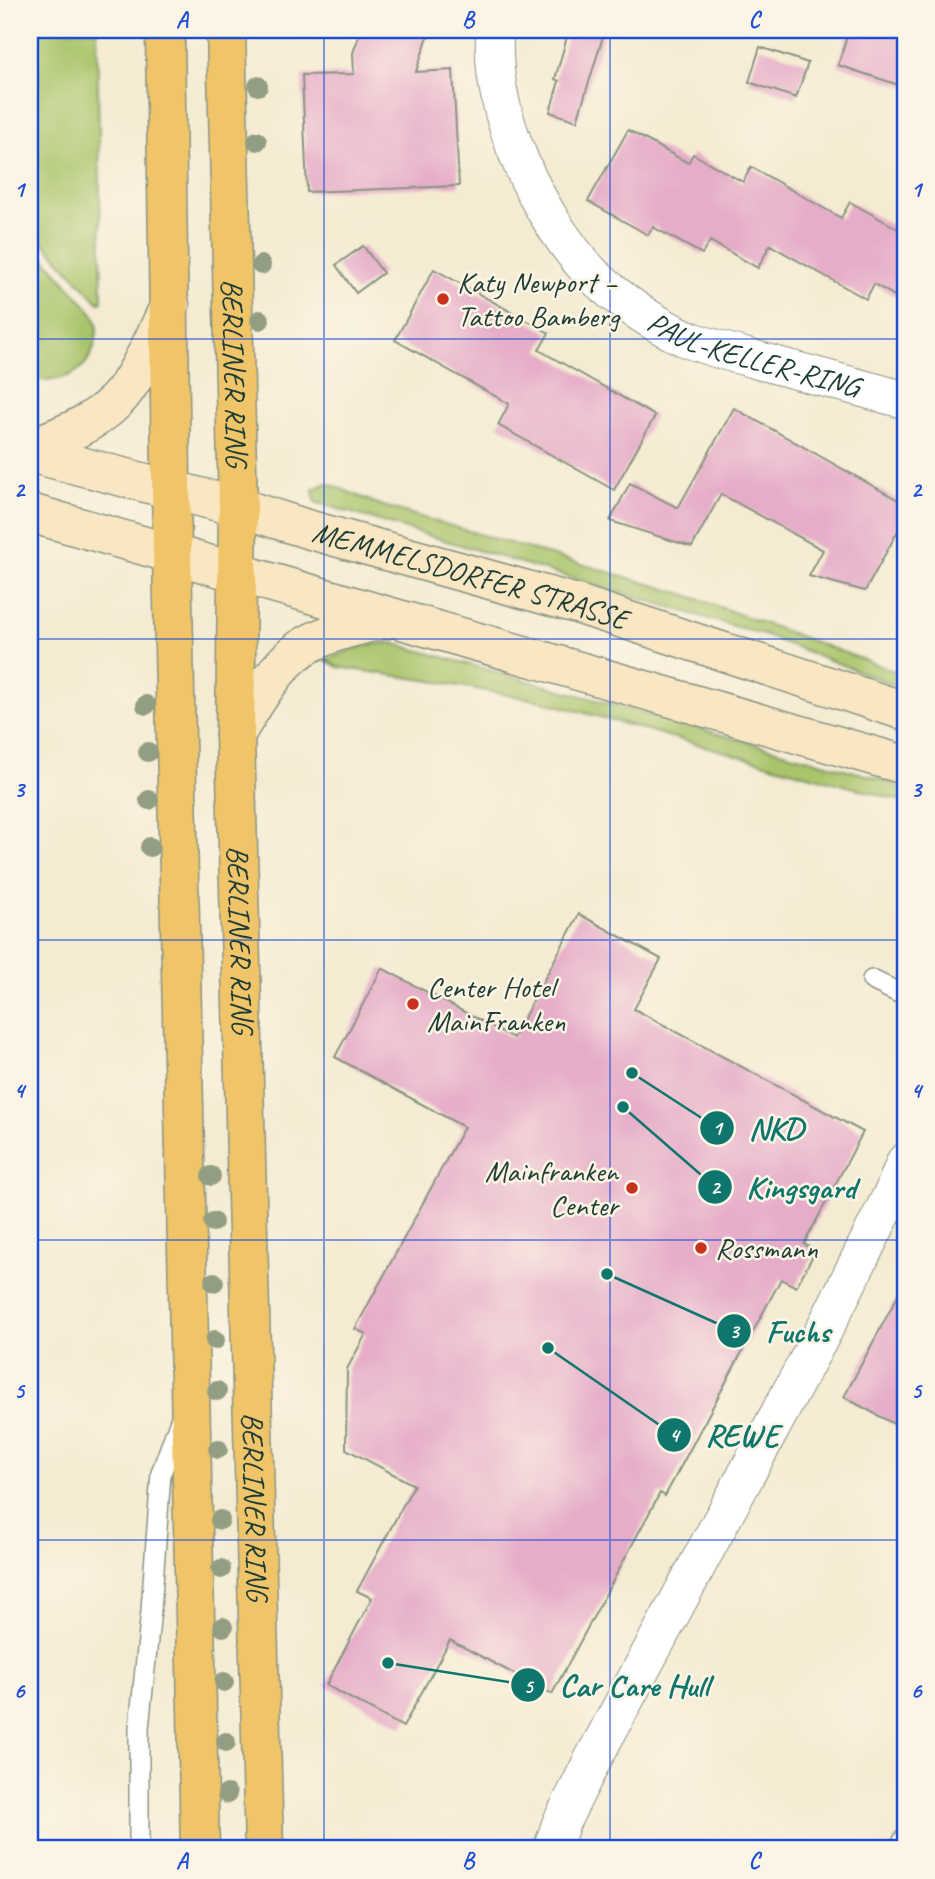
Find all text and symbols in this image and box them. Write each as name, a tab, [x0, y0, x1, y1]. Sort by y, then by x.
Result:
text: A	[176, 5, 190, 34]
text: B	[462, 5, 476, 34]
text: C	[749, 5, 763, 34]
text: 1	[14, 175, 27, 204]
text: 1	[911, 175, 924, 204]
place label: Katy Newport – Tattoo Bamberg	[457, 263, 622, 335]
street label: BERLINER RING	[213, 278, 256, 470]
marker: Katy Newport – Tattoo Bamberg	[435, 291, 451, 307]
street label: PAUL-KELLER-RING	[641, 303, 867, 407]
text: 2	[14, 475, 27, 504]
text: 2	[911, 475, 924, 504]
street label: MEMMELSDORFER STRASSE	[308, 512, 636, 639]
text: 3	[14, 775, 27, 804]
text: 3	[911, 775, 924, 804]
street label: BERLINER RING	[219, 845, 262, 1037]
place label: Center Hotel MainFranken	[427, 968, 566, 1040]
marker: Center Hotel MainFranken	[405, 996, 421, 1012]
text: 4	[14, 1076, 27, 1105]
text: 4	[911, 1076, 924, 1105]
callout: NKD	[700, 1102, 818, 1155]
text: NKD	[749, 1108, 807, 1149]
text: 1	[712, 1115, 724, 1141]
place label: Mainfranken Center	[485, 1152, 620, 1224]
callout: Kingsgard	[697, 1161, 870, 1214]
text: Kingsgard	[746, 1167, 861, 1208]
text: 2	[710, 1174, 722, 1200]
marker: Mainfranken Center	[624, 1180, 640, 1196]
place label: Rossmann	[715, 1229, 818, 1267]
marker: Rossmann	[693, 1240, 709, 1256]
callout: Fuchs	[717, 1304, 844, 1357]
text: Fuchs	[766, 1311, 833, 1352]
text: 3	[729, 1318, 741, 1344]
text: 5	[14, 1376, 26, 1405]
text: 5	[911, 1376, 923, 1405]
callout: REWE	[656, 1408, 793, 1461]
street label: BERLINER RING	[234, 1412, 277, 1604]
text: REWE	[705, 1415, 784, 1456]
text: 4	[669, 1422, 681, 1448]
callout: Car Care Hull	[510, 1659, 724, 1712]
text: Car Care Hull	[559, 1665, 715, 1706]
text: 5	[523, 1673, 534, 1699]
text: 6	[14, 1676, 27, 1705]
text: 6	[911, 1676, 924, 1705]
text: A	[176, 1846, 190, 1875]
text: B	[462, 1846, 476, 1875]
text: C	[749, 1846, 763, 1875]

